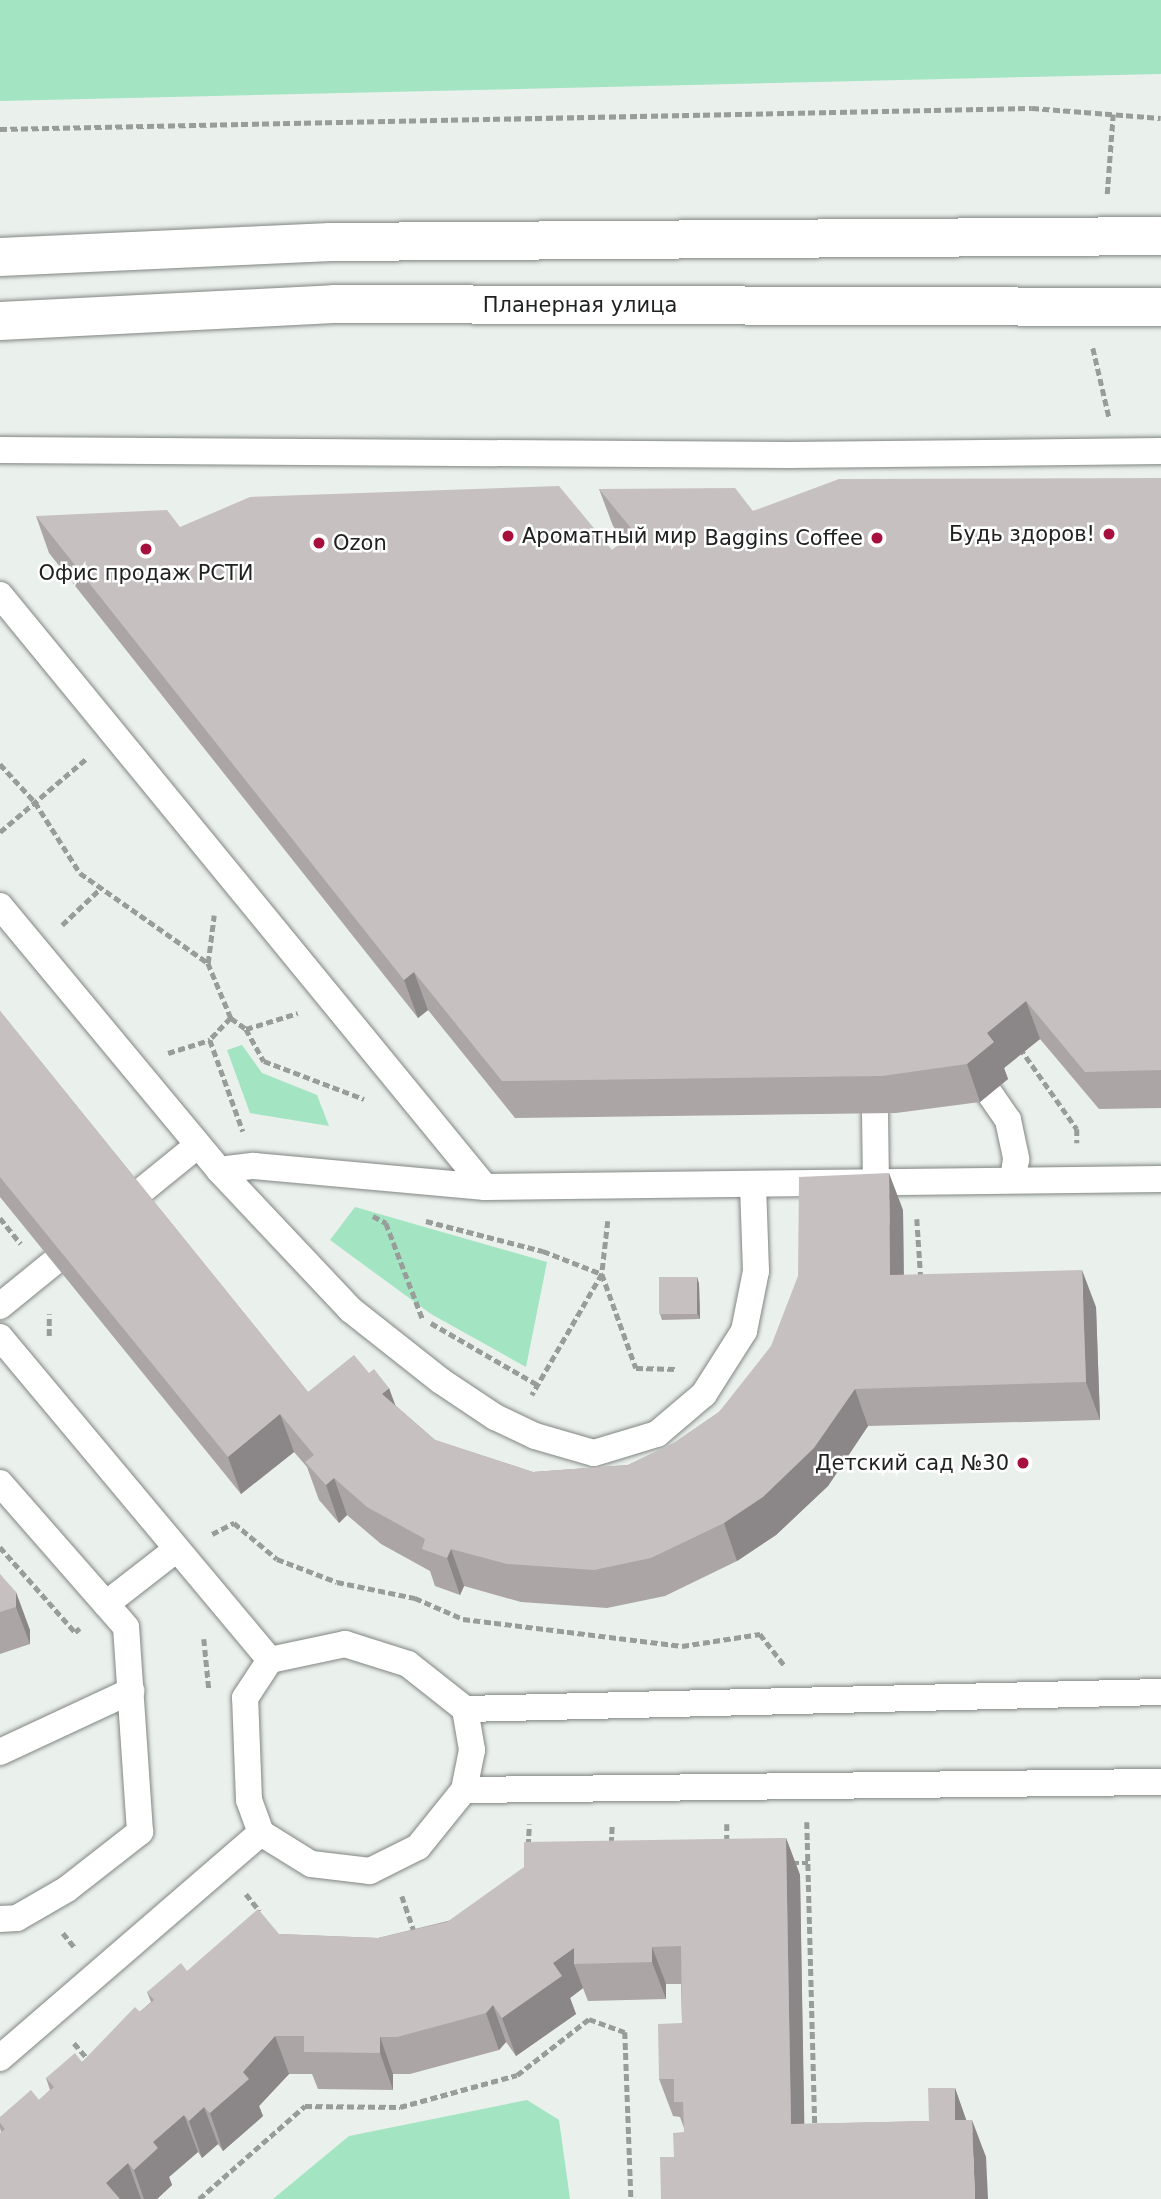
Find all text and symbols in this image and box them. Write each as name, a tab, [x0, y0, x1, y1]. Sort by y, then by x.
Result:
street label: Планерная улица	[483, 292, 677, 318]
place label: Будь здоров!	[949, 521, 1095, 547]
place label: Ароматный мир	[522, 523, 697, 549]
place label: Baggins Coffee	[704, 525, 863, 551]
marker: Будь здоров!	[1101, 526, 1117, 542]
marker: Ароматный мир	[500, 528, 516, 544]
place label: Ozon	[333, 530, 387, 556]
marker: Baggins Coffee	[869, 530, 885, 546]
marker: Ozon	[311, 535, 327, 551]
marker: Офис продаж РСТИ	[138, 541, 154, 557]
place label: Офис продаж РСТИ	[38, 560, 254, 586]
place label: Детский сад №30	[815, 1450, 1009, 1476]
marker: Детский сад №30	[1015, 1455, 1031, 1471]

